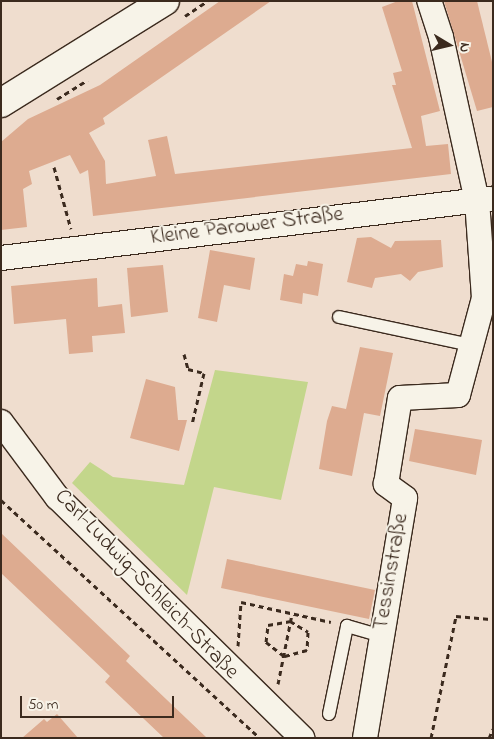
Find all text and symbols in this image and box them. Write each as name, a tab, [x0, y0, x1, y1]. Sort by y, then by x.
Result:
north arrow	[424, 20, 474, 70]
text: N	[453, 41, 475, 54]
street label: Kleine Parower Straße	[149, 202, 345, 252]
street label: Carl-Ludwig-Schleich-Straße	[48, 484, 244, 686]
street label: Tessinstraße	[369, 511, 415, 633]
scale bar	[22, 686, 176, 718]
text: 50 m	[28, 694, 58, 716]

